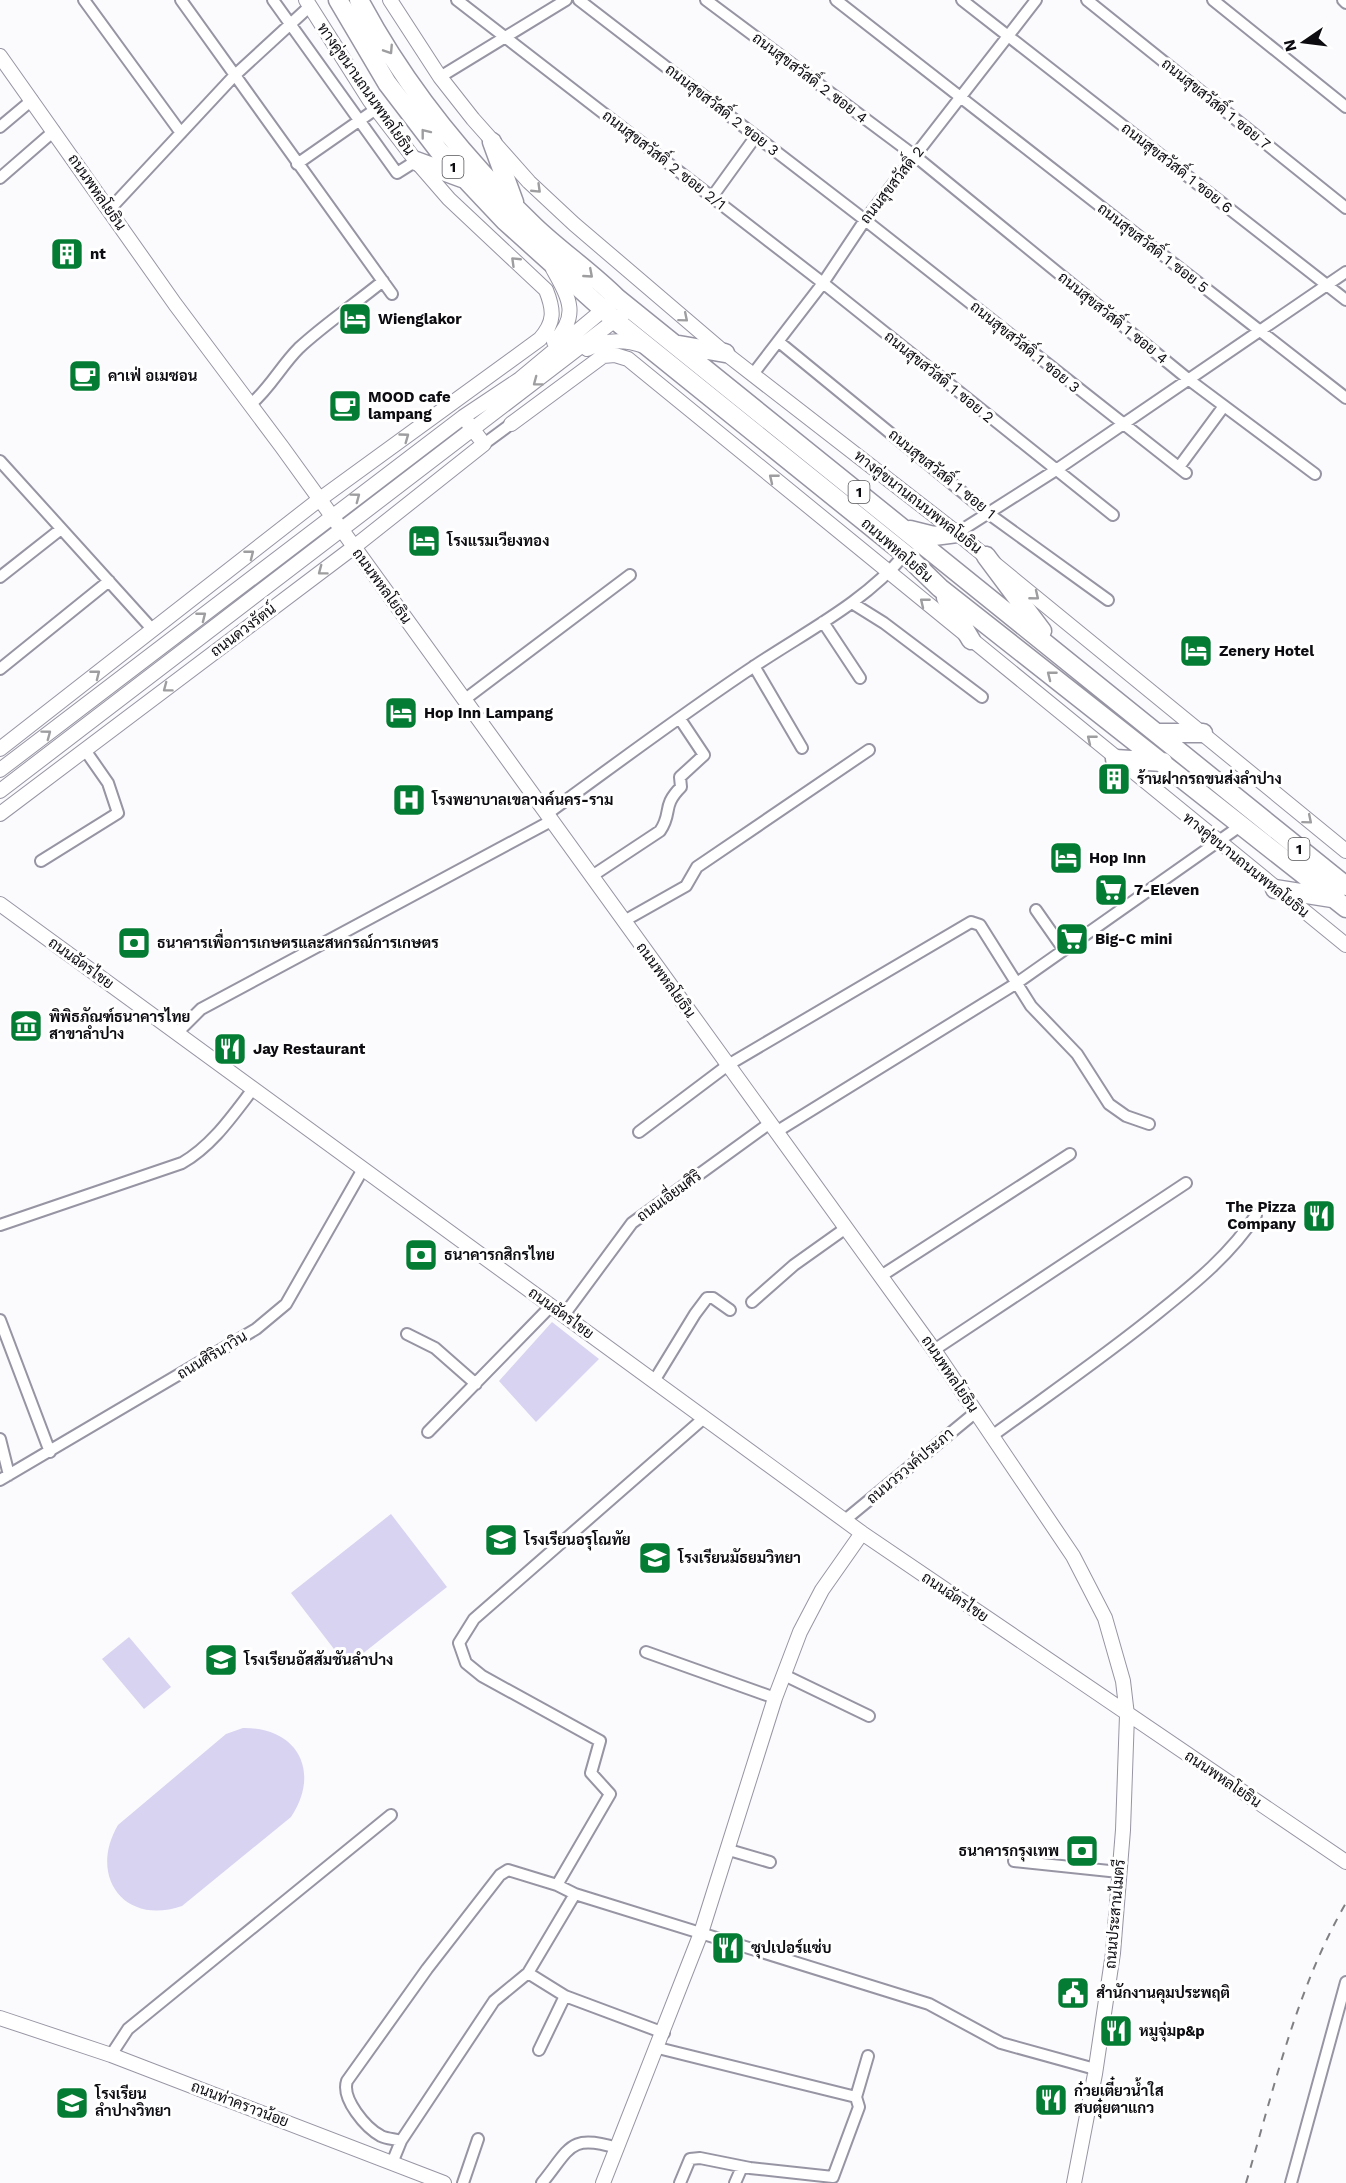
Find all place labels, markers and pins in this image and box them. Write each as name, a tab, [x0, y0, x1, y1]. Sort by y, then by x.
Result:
building icon: nt	[49, 236, 85, 272]
place label: nt	[90, 245, 106, 263]
hotel icon: Wienglakor	[337, 301, 373, 337]
place label: Wienglakor	[378, 310, 462, 328]
cafe icon: คาเฟ่ อเมซอน	[67, 358, 103, 394]
place label: คาเฟ่ อเมซอน	[108, 366, 198, 385]
cafe icon: MOOD cafe lampang	[327, 388, 363, 424]
place label: MOOD cafe lampang	[368, 388, 451, 423]
hotel icon: โรงแรมเวียงทอง	[406, 523, 442, 559]
place label: โรงแรมเวียงทอง	[446, 530, 549, 550]
hotel icon: Zenery Hotel	[1178, 633, 1214, 669]
place label: Zenery Hotel	[1219, 642, 1314, 660]
hotel icon: Hop Inn Lampang	[383, 695, 419, 731]
place label: Hop Inn Lampang	[424, 704, 554, 722]
building icon: ร้านฝากรถขนส่งลำปาง	[1096, 761, 1132, 797]
place label: ร้านฝากรถขนส่งลำปาง	[1137, 769, 1282, 788]
hospital icon: โรงพยาบาลเขลางค์นคร-ราม	[391, 782, 427, 818]
place label: โรงพยาบาลเขลางค์นคร-ราม	[431, 789, 613, 809]
hotel icon: Hop Inn	[1048, 840, 1084, 876]
place label: Hop Inn	[1089, 849, 1146, 867]
supermarket icon: 7-Eleven	[1093, 872, 1129, 908]
place label: 7-Eleven	[1134, 881, 1199, 899]
supermarket icon: Big-C mini	[1054, 921, 1090, 957]
bank icon: ธนาคารเพื่อการเกษตรและสหกรณ์การเกษตร	[116, 925, 152, 961]
place label: ธนาคารเพื่อการเกษตรและสหกรณ์การเกษตร	[157, 928, 439, 952]
place label: Big-C mini	[1095, 930, 1172, 948]
place label: พิพิธภัณฑ์ธนาคารไทย สาขาลำปาง	[49, 1007, 190, 1043]
museum icon: พิพิธภัณฑ์ธนาคารไทย สาขาลำปาง	[8, 1008, 44, 1044]
restaurant icon: Jay Restaurant	[212, 1031, 248, 1067]
place label: Jay Restaurant	[253, 1040, 366, 1058]
place label: The Pizza Company	[1225, 1198, 1297, 1233]
restaurant icon: The Pizza Company	[1301, 1198, 1337, 1234]
bank icon: ธนาคารกสิกรไทย	[403, 1237, 439, 1273]
place label: ธนาคารกสิกรไทย	[444, 1245, 555, 1264]
school or university icon: โรงเรียนอรุโณทัย	[483, 1522, 519, 1558]
place label: โรงเรียนอรุโณทัย	[523, 1529, 631, 1551]
school or university icon: โรงเรียนมัธยมวิทยา	[637, 1540, 673, 1576]
place label: โรงเรียนมัธยมวิทยา	[677, 1547, 801, 1567]
school or university icon: โรงเรียนอัสสัมชันลำปาง	[203, 1642, 239, 1678]
place label: โรงเรียนอัสสัมชันลำปาง	[243, 1649, 393, 1669]
bank icon: ธนาคารกรุงเทพ	[1064, 1833, 1100, 1869]
place label: ธนาคารกรุงเทพ	[959, 1842, 1059, 1862]
restaurant icon: ซุปเปอร์แซ่บ	[710, 1930, 746, 1966]
place label: ซุปเปอร์แซ่บ	[751, 1938, 831, 1959]
public building icon: สำนักงานคุมประพฤติ	[1055, 1975, 1091, 2011]
place label: สำนักงานคุมประพฤติ	[1096, 1983, 1230, 2004]
restaurant icon: หมูจุ่มp&p	[1098, 2013, 1134, 2049]
place label: หมูจุ่มp&p	[1139, 2021, 1205, 2042]
place label: ก๋วยเตี๋ยวน้ำใส สบตุ๋ยตาแกว	[1074, 2076, 1164, 2119]
restaurant icon: ก๋วยเตี๋ยวน้ำใส สบตุ๋ยตาแกว	[1033, 2082, 1069, 2118]
place label: โรงเรียน ลำปางวิทยา	[94, 2083, 171, 2120]
school or university icon: โรงเรียน ลำปางวิทยา	[54, 2085, 90, 2121]

